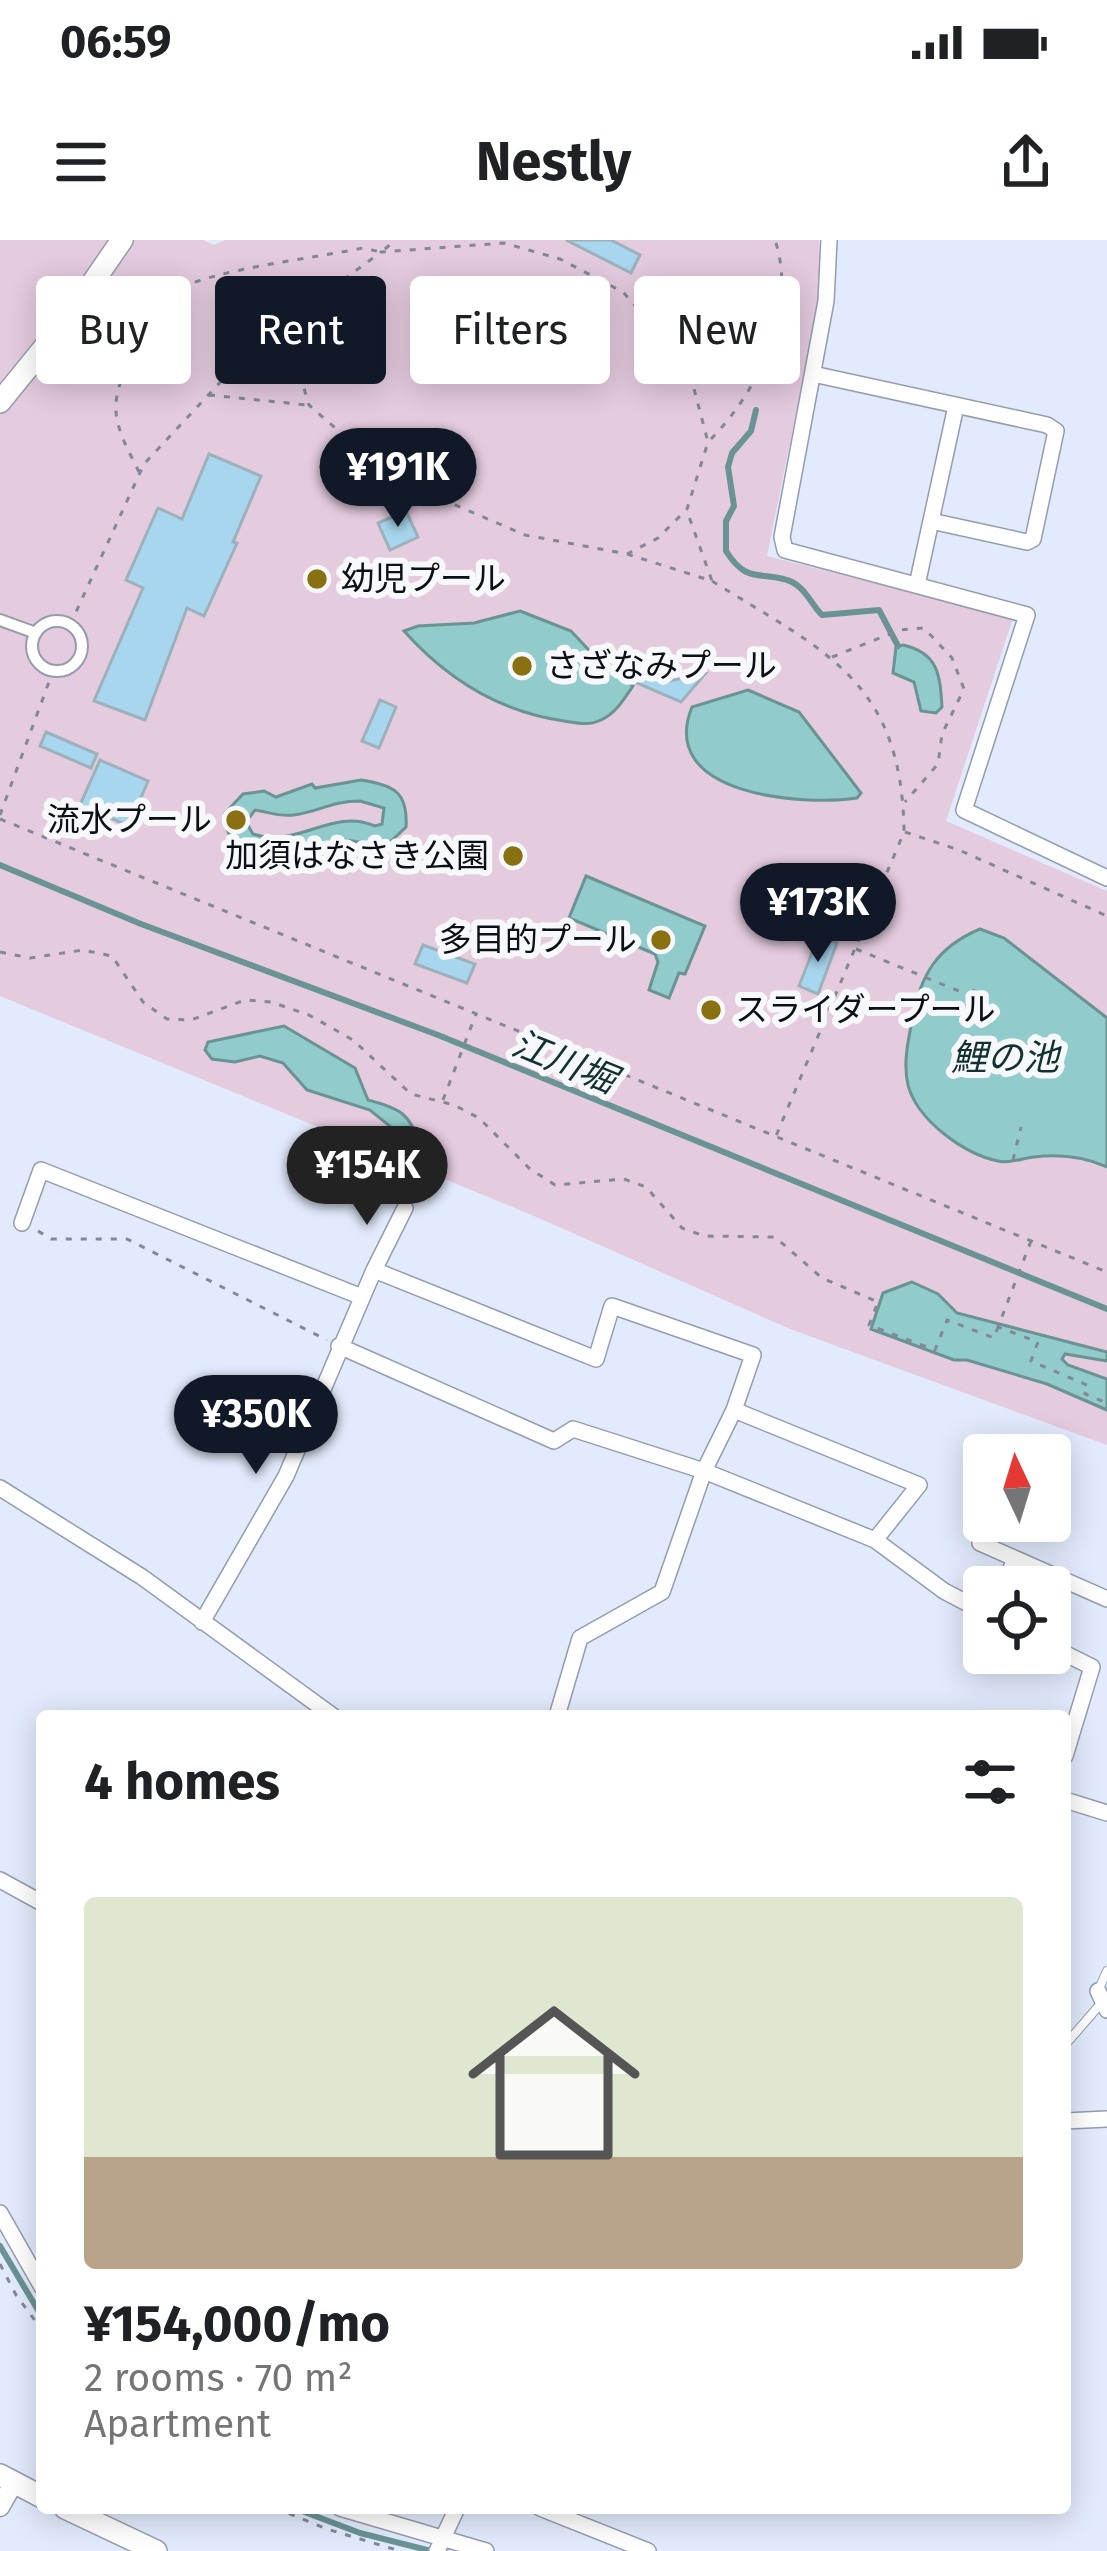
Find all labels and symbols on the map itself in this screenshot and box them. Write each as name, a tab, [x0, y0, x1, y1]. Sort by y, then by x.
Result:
pin: ¥191K	[314, 428, 482, 530]
place label: 幼児プール	[341, 559, 506, 599]
marker: 幼児プール	[304, 566, 330, 592]
place label: さざなみプール	[546, 646, 777, 686]
marker: さざなみプール	[509, 653, 535, 679]
place label: 流水プール	[47, 800, 212, 840]
marker: 流水プール	[223, 807, 249, 833]
place label: 加須はなさき公園	[225, 836, 489, 876]
marker: 加須はなさき公園	[500, 843, 526, 869]
pin: ¥173K	[734, 863, 902, 965]
place label: 多目的プール	[439, 920, 637, 960]
marker: 多目的プール	[648, 927, 674, 953]
place label: スライダープール	[735, 990, 996, 1030]
marker: スライダープール	[698, 997, 724, 1023]
water label: 江川堀	[506, 1021, 627, 1104]
water label: 鯉の池	[951, 1036, 1062, 1080]
pin: ¥154K	[283, 1126, 451, 1228]
pin: ¥350K	[172, 1375, 340, 1477]
north arrow	[963, 1434, 1071, 1542]

